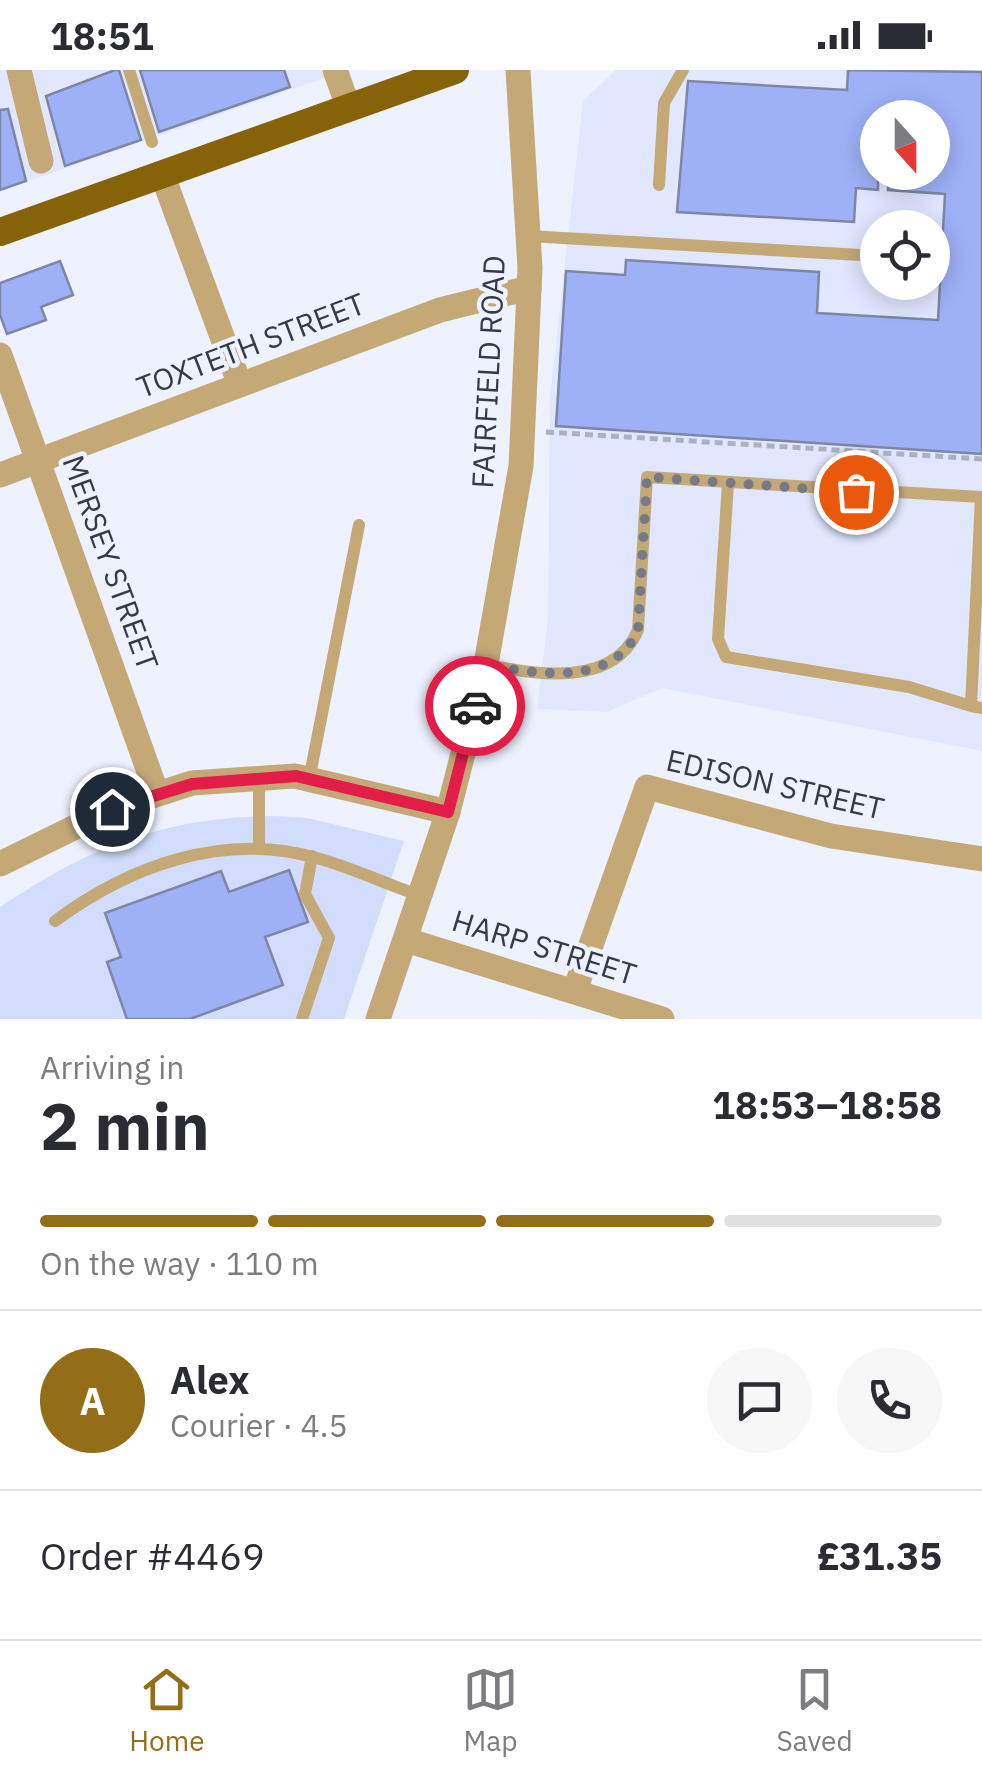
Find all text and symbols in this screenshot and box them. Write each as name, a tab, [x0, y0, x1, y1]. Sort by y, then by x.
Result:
text: 18:51	[50, 11, 154, 60]
north arrow	[860, 100, 950, 190]
map controls	[860, 100, 950, 300]
button: locate	[860, 210, 950, 300]
street label: FAIRFIELD ROAD	[462, 254, 513, 490]
street label: TOXTETH STREET	[131, 283, 370, 406]
street label: MERSEY STREET	[54, 450, 168, 675]
pin	[814, 450, 899, 535]
icon: bag	[829, 465, 884, 520]
courier	[425, 656, 525, 756]
icon: car	[448, 679, 503, 734]
street label: EDISON STREET	[663, 740, 888, 828]
pin	[70, 767, 155, 852]
icon: home	[85, 782, 140, 837]
street label: HARP STREET	[448, 900, 641, 993]
text: Arriving in	[40, 1046, 185, 1088]
text: 18:53–18:58	[712, 1080, 942, 1129]
text: 2 min	[40, 1083, 210, 1168]
text: On the way · 110 m	[40, 1242, 319, 1284]
button: chat	[707, 1348, 812, 1453]
button: phone	[837, 1348, 942, 1453]
text: Alex	[170, 1355, 250, 1404]
text: A	[79, 1376, 106, 1425]
text: Courier · 4.5	[170, 1404, 348, 1446]
text: Order #4469	[40, 1531, 265, 1580]
text: £31.35	[817, 1531, 942, 1580]
tab: Home	[129, 1662, 205, 1759]
tab: Map	[463, 1662, 518, 1759]
tab: Saved	[777, 1662, 853, 1759]

